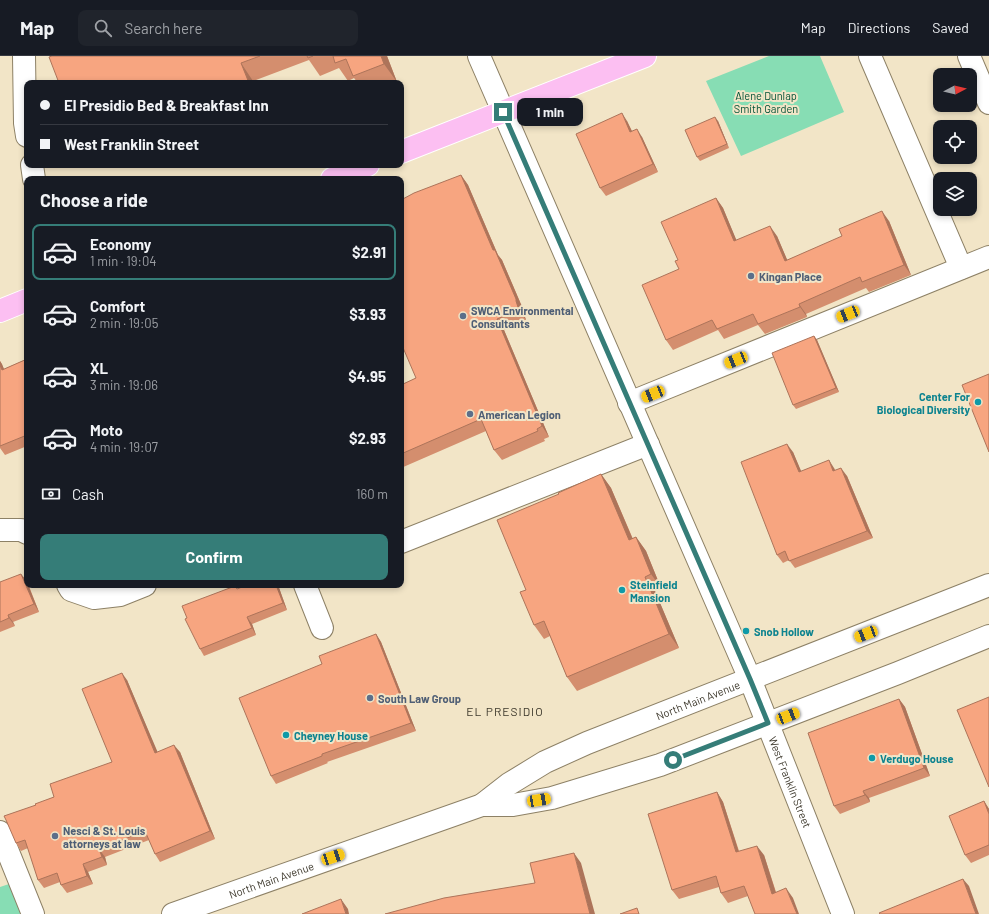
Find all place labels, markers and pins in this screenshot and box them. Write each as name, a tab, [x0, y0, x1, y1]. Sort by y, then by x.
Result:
place label: Kingan Place	[759, 270, 822, 283]
marker: Kingan Place	[746, 271, 756, 281]
place label: SWCA Environmental Consultants	[471, 304, 574, 330]
marker: SWCA Environmental Consultants	[458, 311, 468, 321]
place label: Center For Biological Diversity	[877, 390, 971, 416]
marker: Center For Biological Diversity	[973, 397, 983, 407]
place label: American Legion	[478, 408, 561, 421]
marker: American Legion	[465, 409, 475, 419]
place label: Steinfield Mansion	[630, 578, 677, 604]
marker: Steinfield Mansion	[617, 585, 627, 595]
place label: Snob Hollow	[754, 625, 814, 638]
marker: Snob Hollow	[741, 626, 751, 636]
place label: South Law Group	[378, 692, 461, 705]
marker: South Law Group	[365, 693, 375, 703]
place label: Cheyney House	[294, 729, 368, 742]
marker: Cheyney House	[281, 730, 291, 740]
place label: Verdugo House	[880, 752, 953, 765]
marker: Verdugo House	[867, 753, 877, 763]
place label: Nesci & St. Louis attorneys at law	[63, 824, 146, 850]
marker: Nesci & St. Louis attorneys at law	[50, 831, 60, 841]

